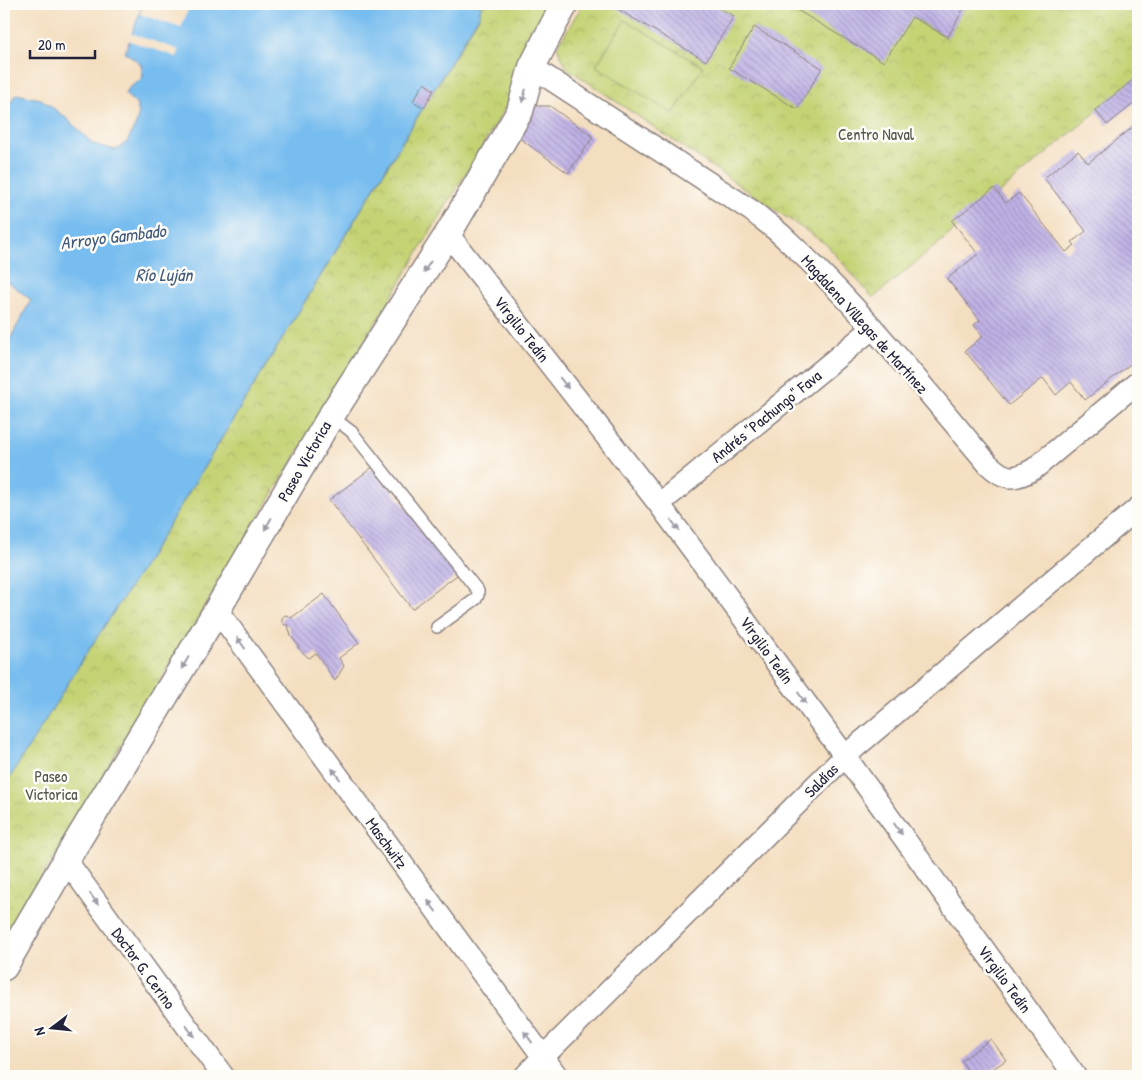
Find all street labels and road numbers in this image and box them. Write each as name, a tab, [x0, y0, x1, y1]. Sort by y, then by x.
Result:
street label: Magdalena Villegas de Martínez	[797, 250, 934, 398]
street label: Virgilio Tedín	[489, 291, 555, 367]
street label: Andrés "Pachungo" Fava	[706, 365, 826, 467]
street label: Paseo Victorica	[272, 417, 336, 505]
street label: Virgilio Tedín	[735, 612, 799, 688]
street label: Saldías	[799, 758, 843, 802]
street label: Maschwitz	[361, 813, 413, 873]
street label: Doctor G. Cerino	[107, 923, 181, 1013]
street label: Virgilio Tedín	[973, 941, 1037, 1017]

